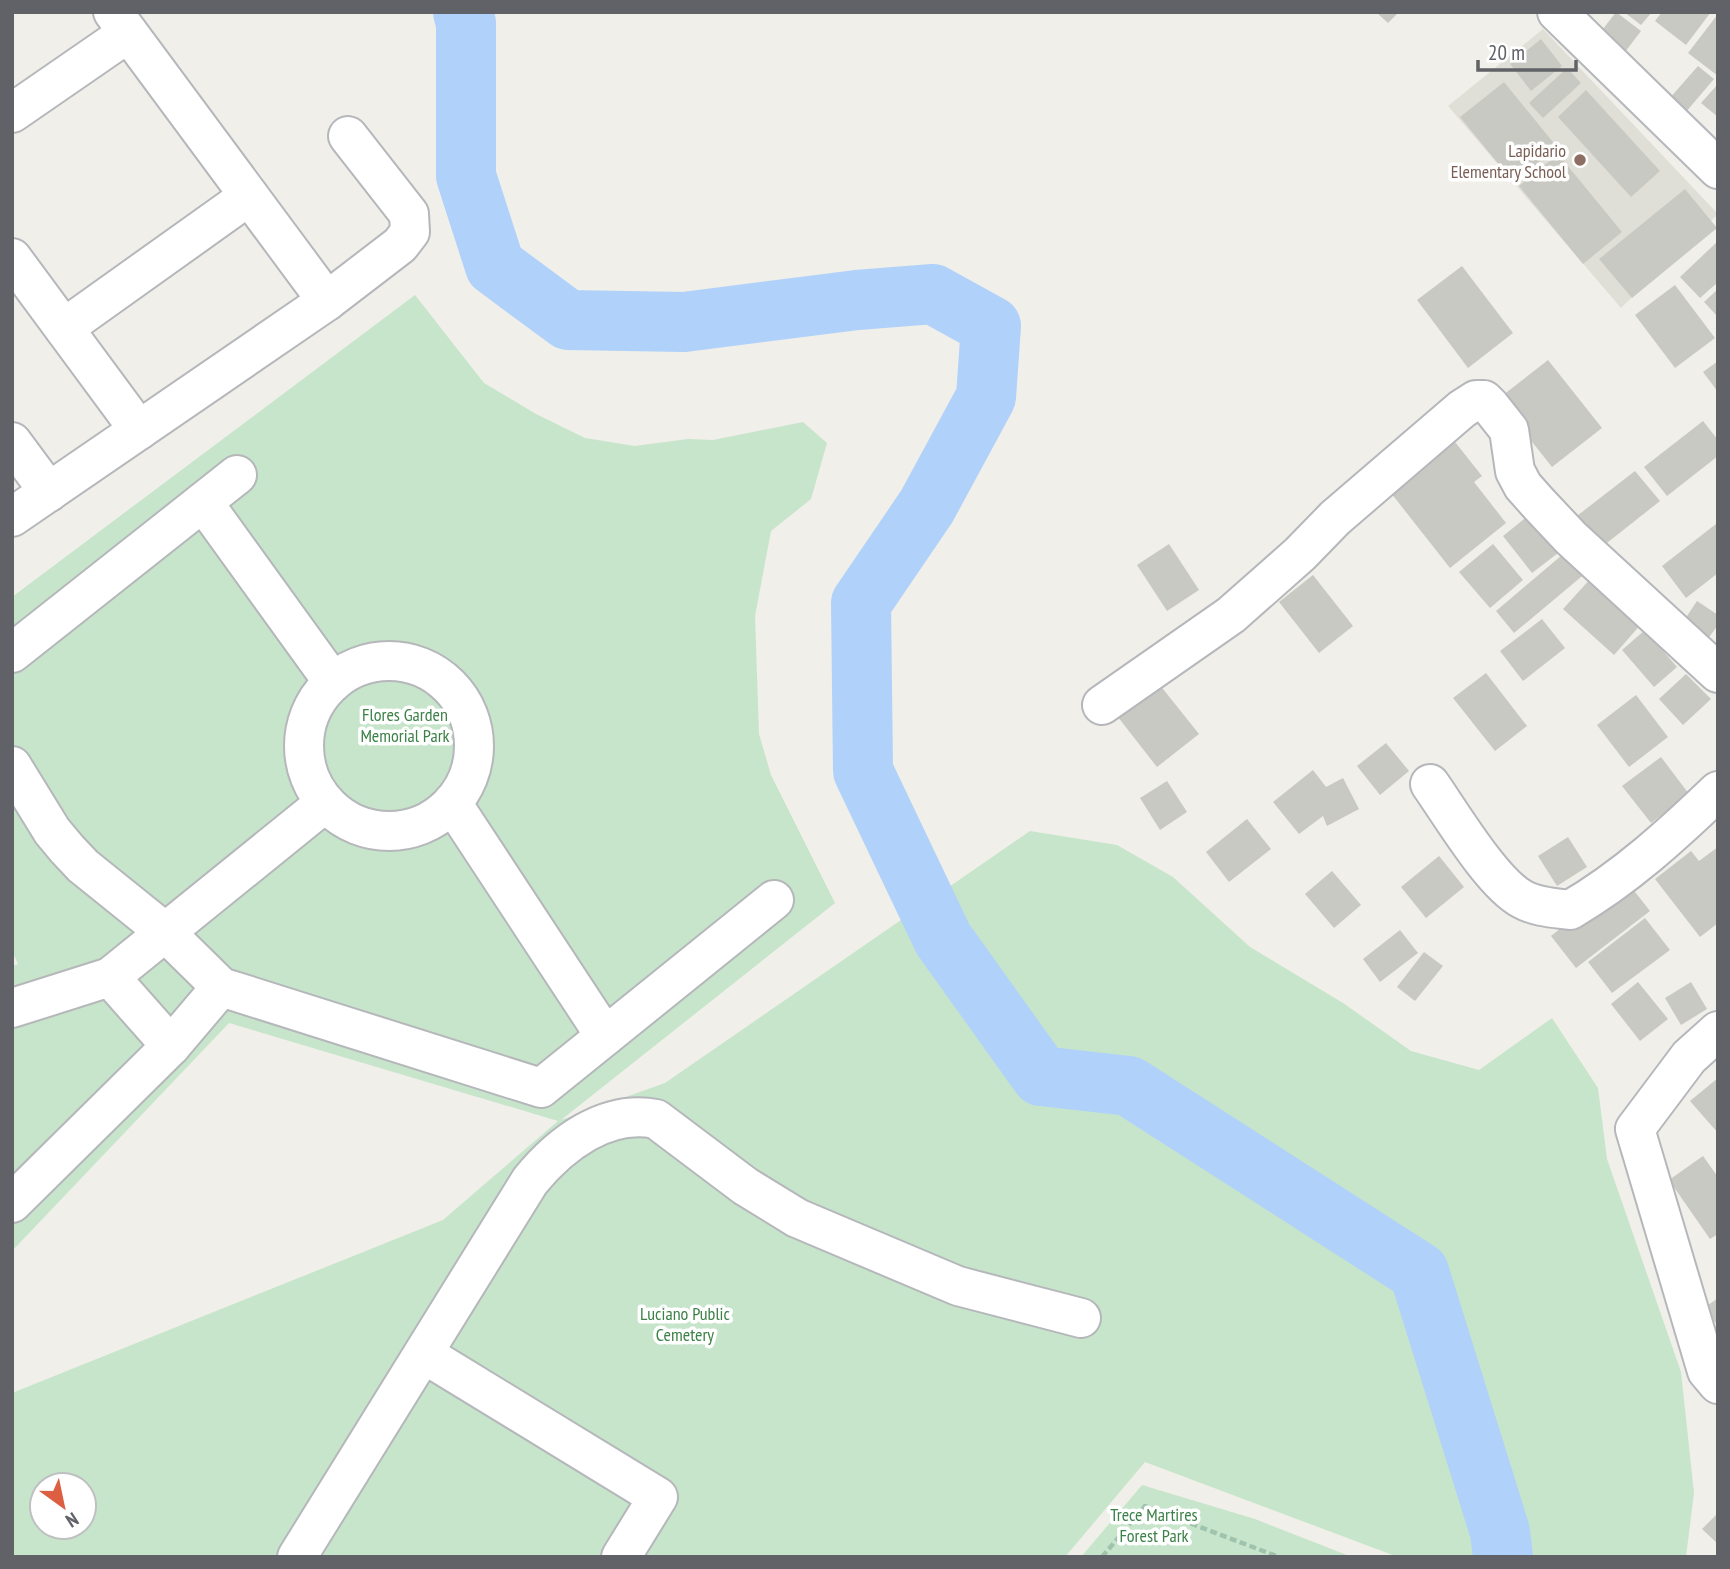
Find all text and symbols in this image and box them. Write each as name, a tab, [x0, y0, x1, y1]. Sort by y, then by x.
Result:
scale bar	[1478, 28, 1576, 72]
text: 20 m	[1488, 39, 1525, 66]
place label: Lapidario Elementary School	[1451, 139, 1567, 183]
marker: Lapidario Elementary School	[1572, 152, 1588, 168]
park label: Flores Garden Memorial Park	[360, 703, 450, 747]
park label: Luciano Public Cemetery	[640, 1302, 730, 1346]
north arrow	[28, 1471, 98, 1541]
park label: Trece Martires Forest Park	[1110, 1503, 1198, 1547]
text: N	[61, 1507, 83, 1533]

